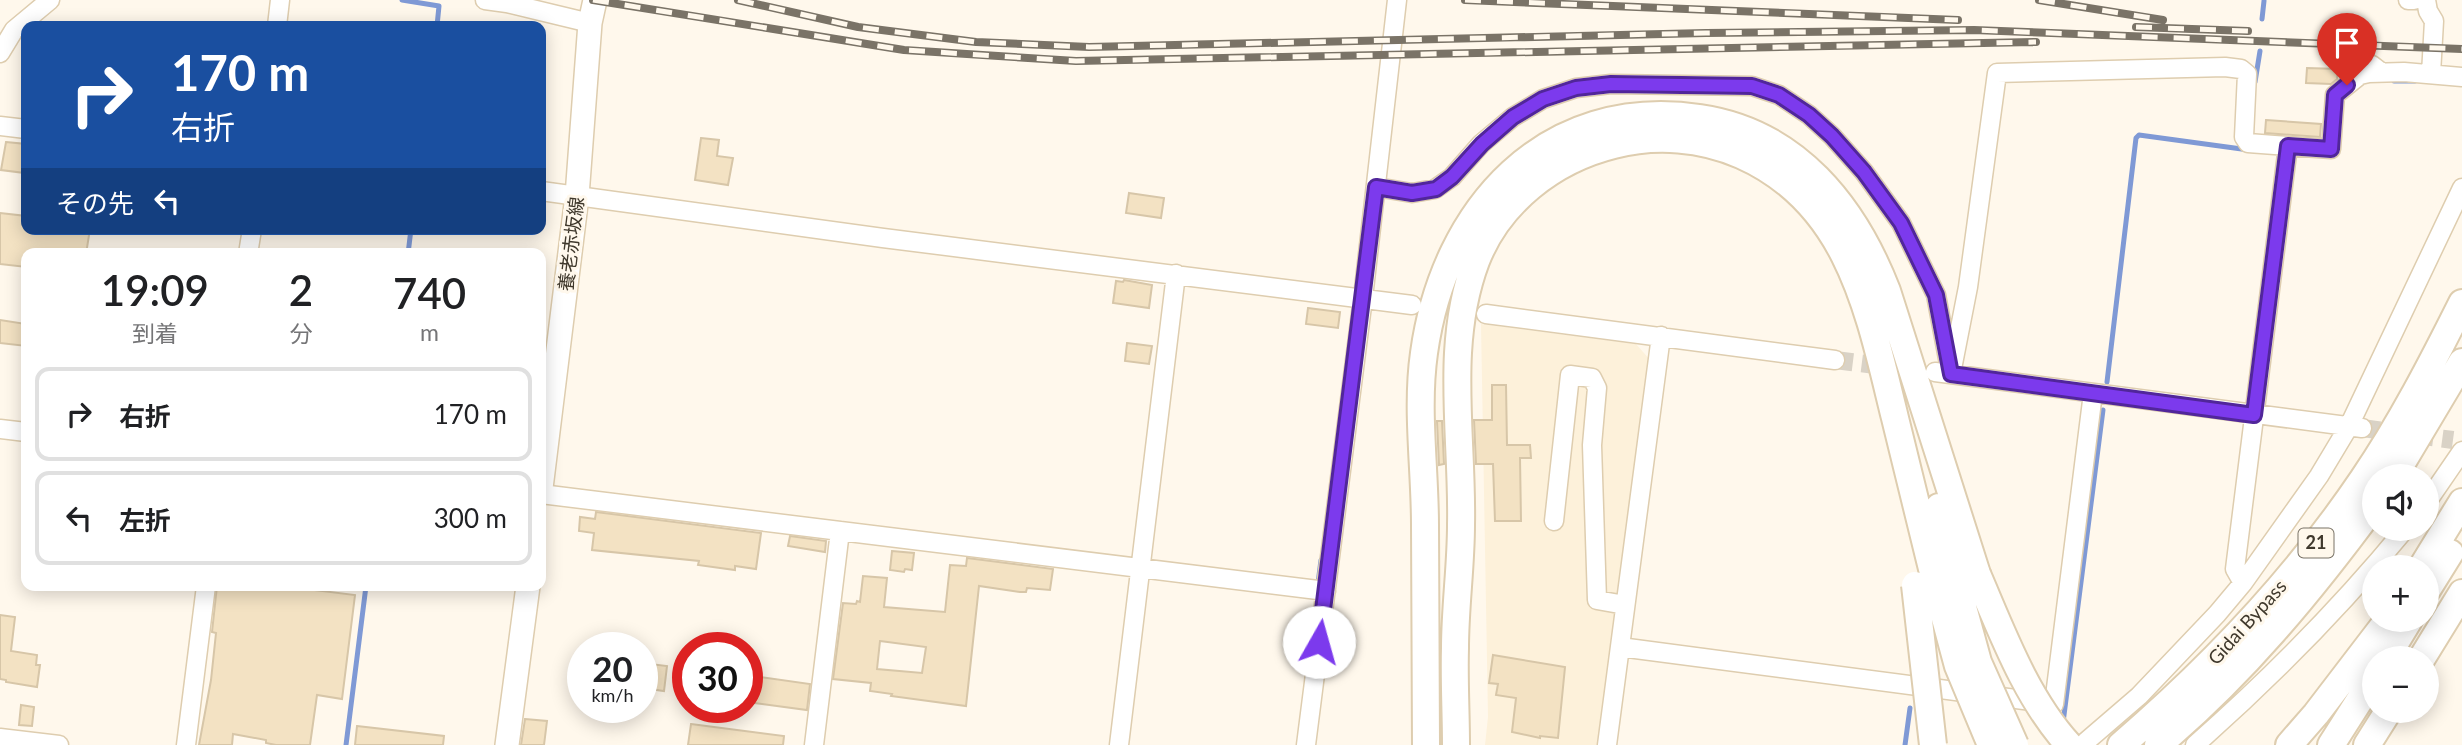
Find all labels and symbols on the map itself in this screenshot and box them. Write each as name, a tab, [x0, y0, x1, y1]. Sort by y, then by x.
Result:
pin	[2317, 13, 2377, 85]
street label: 養老赤坂線	[553, 195, 588, 292]
road number: 21	[2298, 528, 2334, 558]
street label: Gidai Bypass	[2203, 574, 2291, 669]
position arrow	[1282, 605, 1356, 679]
speed limit sign: 30	[672, 632, 763, 723]

